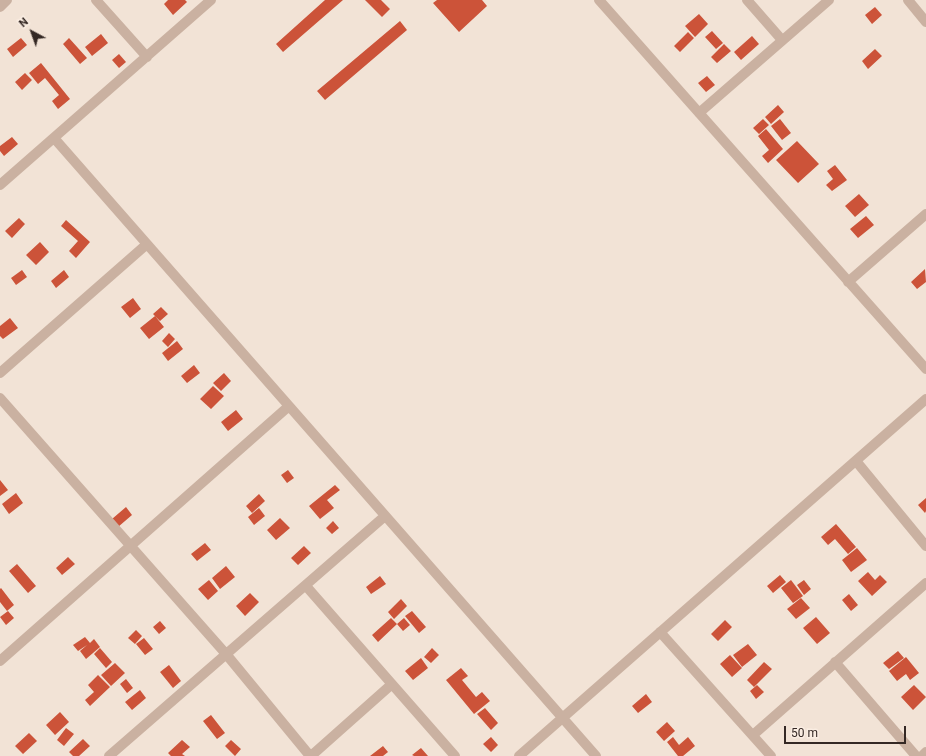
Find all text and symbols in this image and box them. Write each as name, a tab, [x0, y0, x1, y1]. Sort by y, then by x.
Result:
north arrow	[12, 12, 52, 52]
text: N	[17, 15, 31, 30]
scale bar	[786, 718, 908, 744]
text: 50 m	[791, 726, 818, 740]

